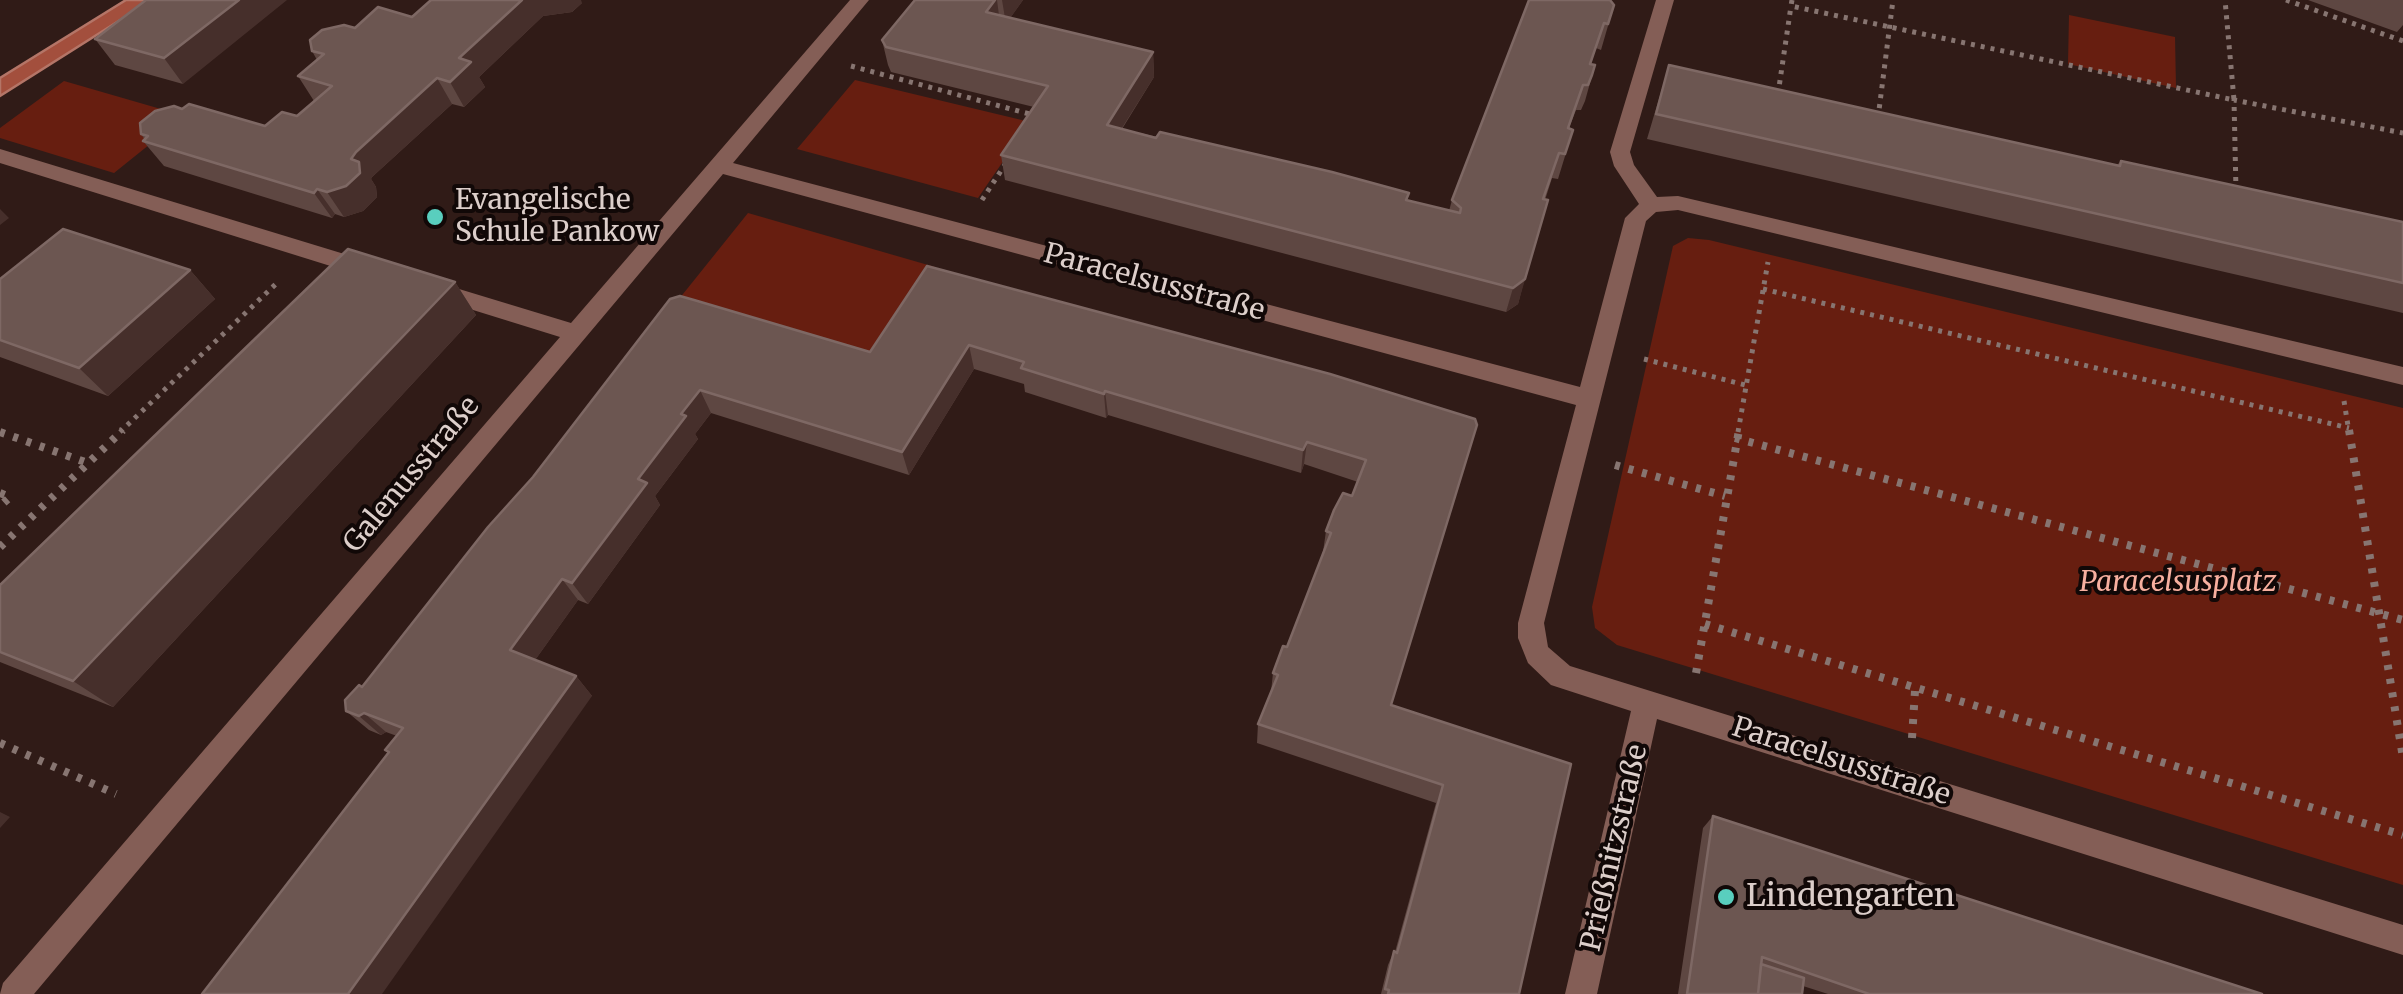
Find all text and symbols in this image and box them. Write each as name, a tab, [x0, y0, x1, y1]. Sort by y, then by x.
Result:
place label: Evangelische Schule Pankow	[455, 184, 659, 250]
marker: Evangelische Schule Pankow	[424, 206, 446, 228]
street label: Paracelsusstraße	[1040, 237, 1268, 329]
street label: Galenusstraße	[337, 390, 487, 560]
park label: Paracelsusplatz	[2079, 566, 2277, 600]
street label: Paracelsusstraße	[1728, 711, 1954, 813]
street label: Prießnitzstraße	[1575, 742, 1655, 954]
place label: Lindengarten	[1746, 878, 1955, 916]
marker: Lindengarten	[1715, 886, 1737, 908]

